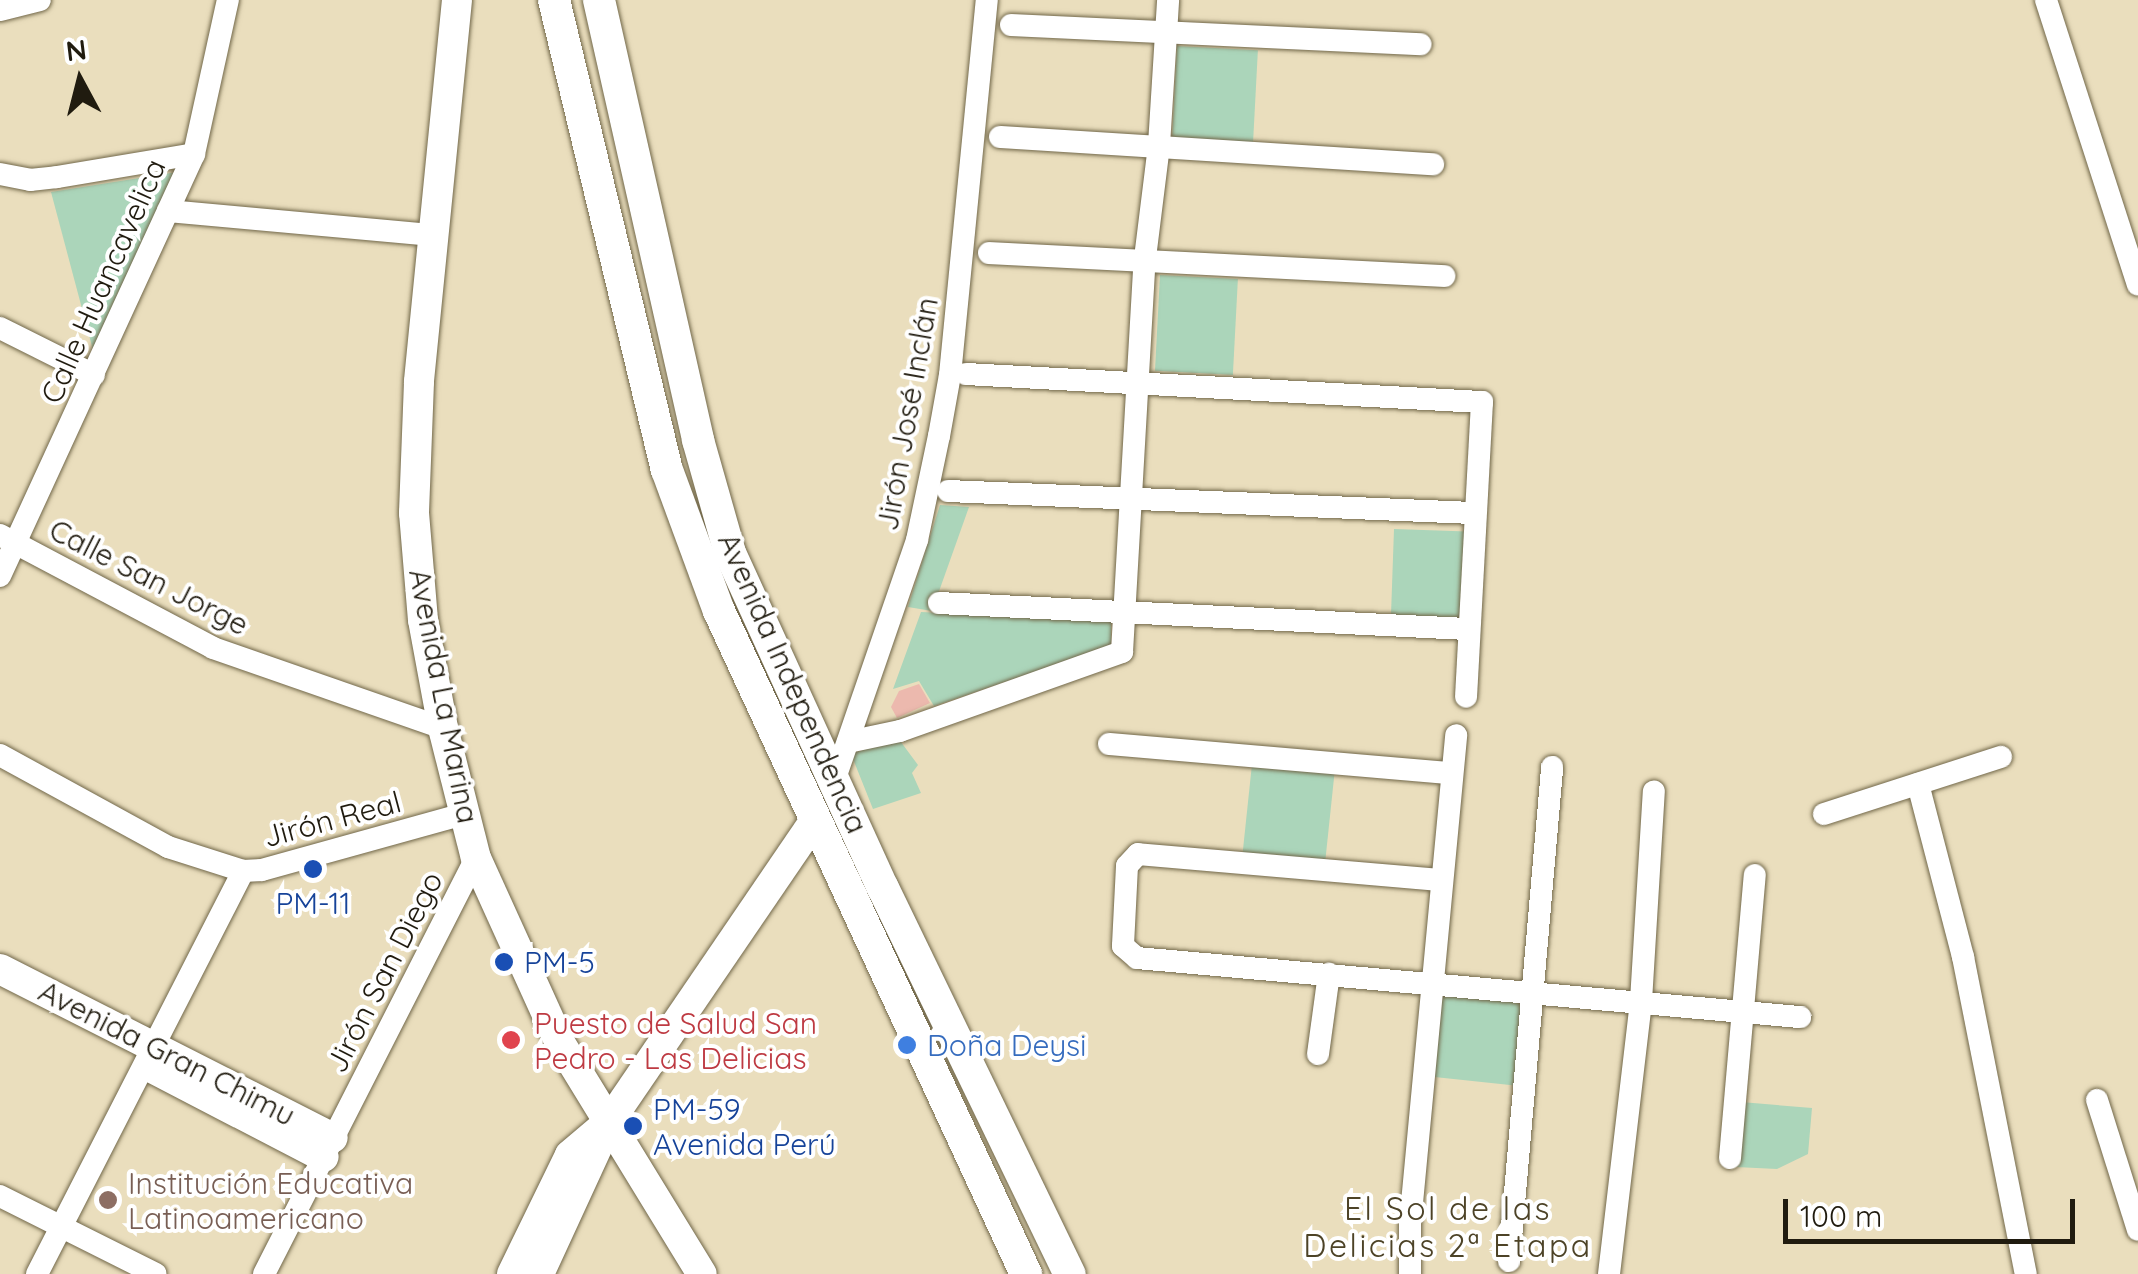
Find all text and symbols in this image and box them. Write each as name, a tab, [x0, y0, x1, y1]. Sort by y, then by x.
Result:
north arrow	[30, 30, 130, 130]
text: N	[64, 31, 89, 68]
street label: Calle Huancavelica	[33, 153, 173, 409]
street label: Jirón José Inclán	[869, 295, 945, 533]
street label: Calle San Jorge	[44, 511, 254, 643]
street label: Avenida Independencia	[711, 527, 875, 839]
street label: Avenida La Marina	[402, 566, 486, 826]
street label: Jirón Real	[259, 783, 405, 855]
marker: PM-11	[302, 858, 324, 880]
street label: Jirón San Diego	[318, 866, 450, 1078]
place label: PM-11	[275, 885, 351, 921]
place label: PM-5	[524, 944, 595, 980]
marker: PM-5	[493, 951, 515, 973]
street label: Avenida Gran Chimu	[33, 973, 301, 1133]
place label: Puesto de Salud San Pedro - Las Delicias	[534, 1005, 817, 1076]
marker: Puesto de Salud San Pedro - Las Delicias	[498, 1027, 524, 1053]
place label: Doña Deysi	[927, 1027, 1086, 1063]
marker: Doña Deysi	[896, 1034, 918, 1056]
place label: PM-59 Avenida Perú	[653, 1091, 836, 1162]
marker: PM-59 Avenida Perú	[622, 1115, 644, 1137]
place label: Institución Educativa Latinoamericano	[128, 1165, 413, 1236]
scale bar	[1788, 1179, 2080, 1241]
marker: Institución Educativa Latinoamericano	[97, 1189, 119, 1211]
district label: El Sol de las Delicias 2ª Etapa	[1325, 1190, 1571, 1265]
text: 100 m	[1800, 1197, 1882, 1235]

